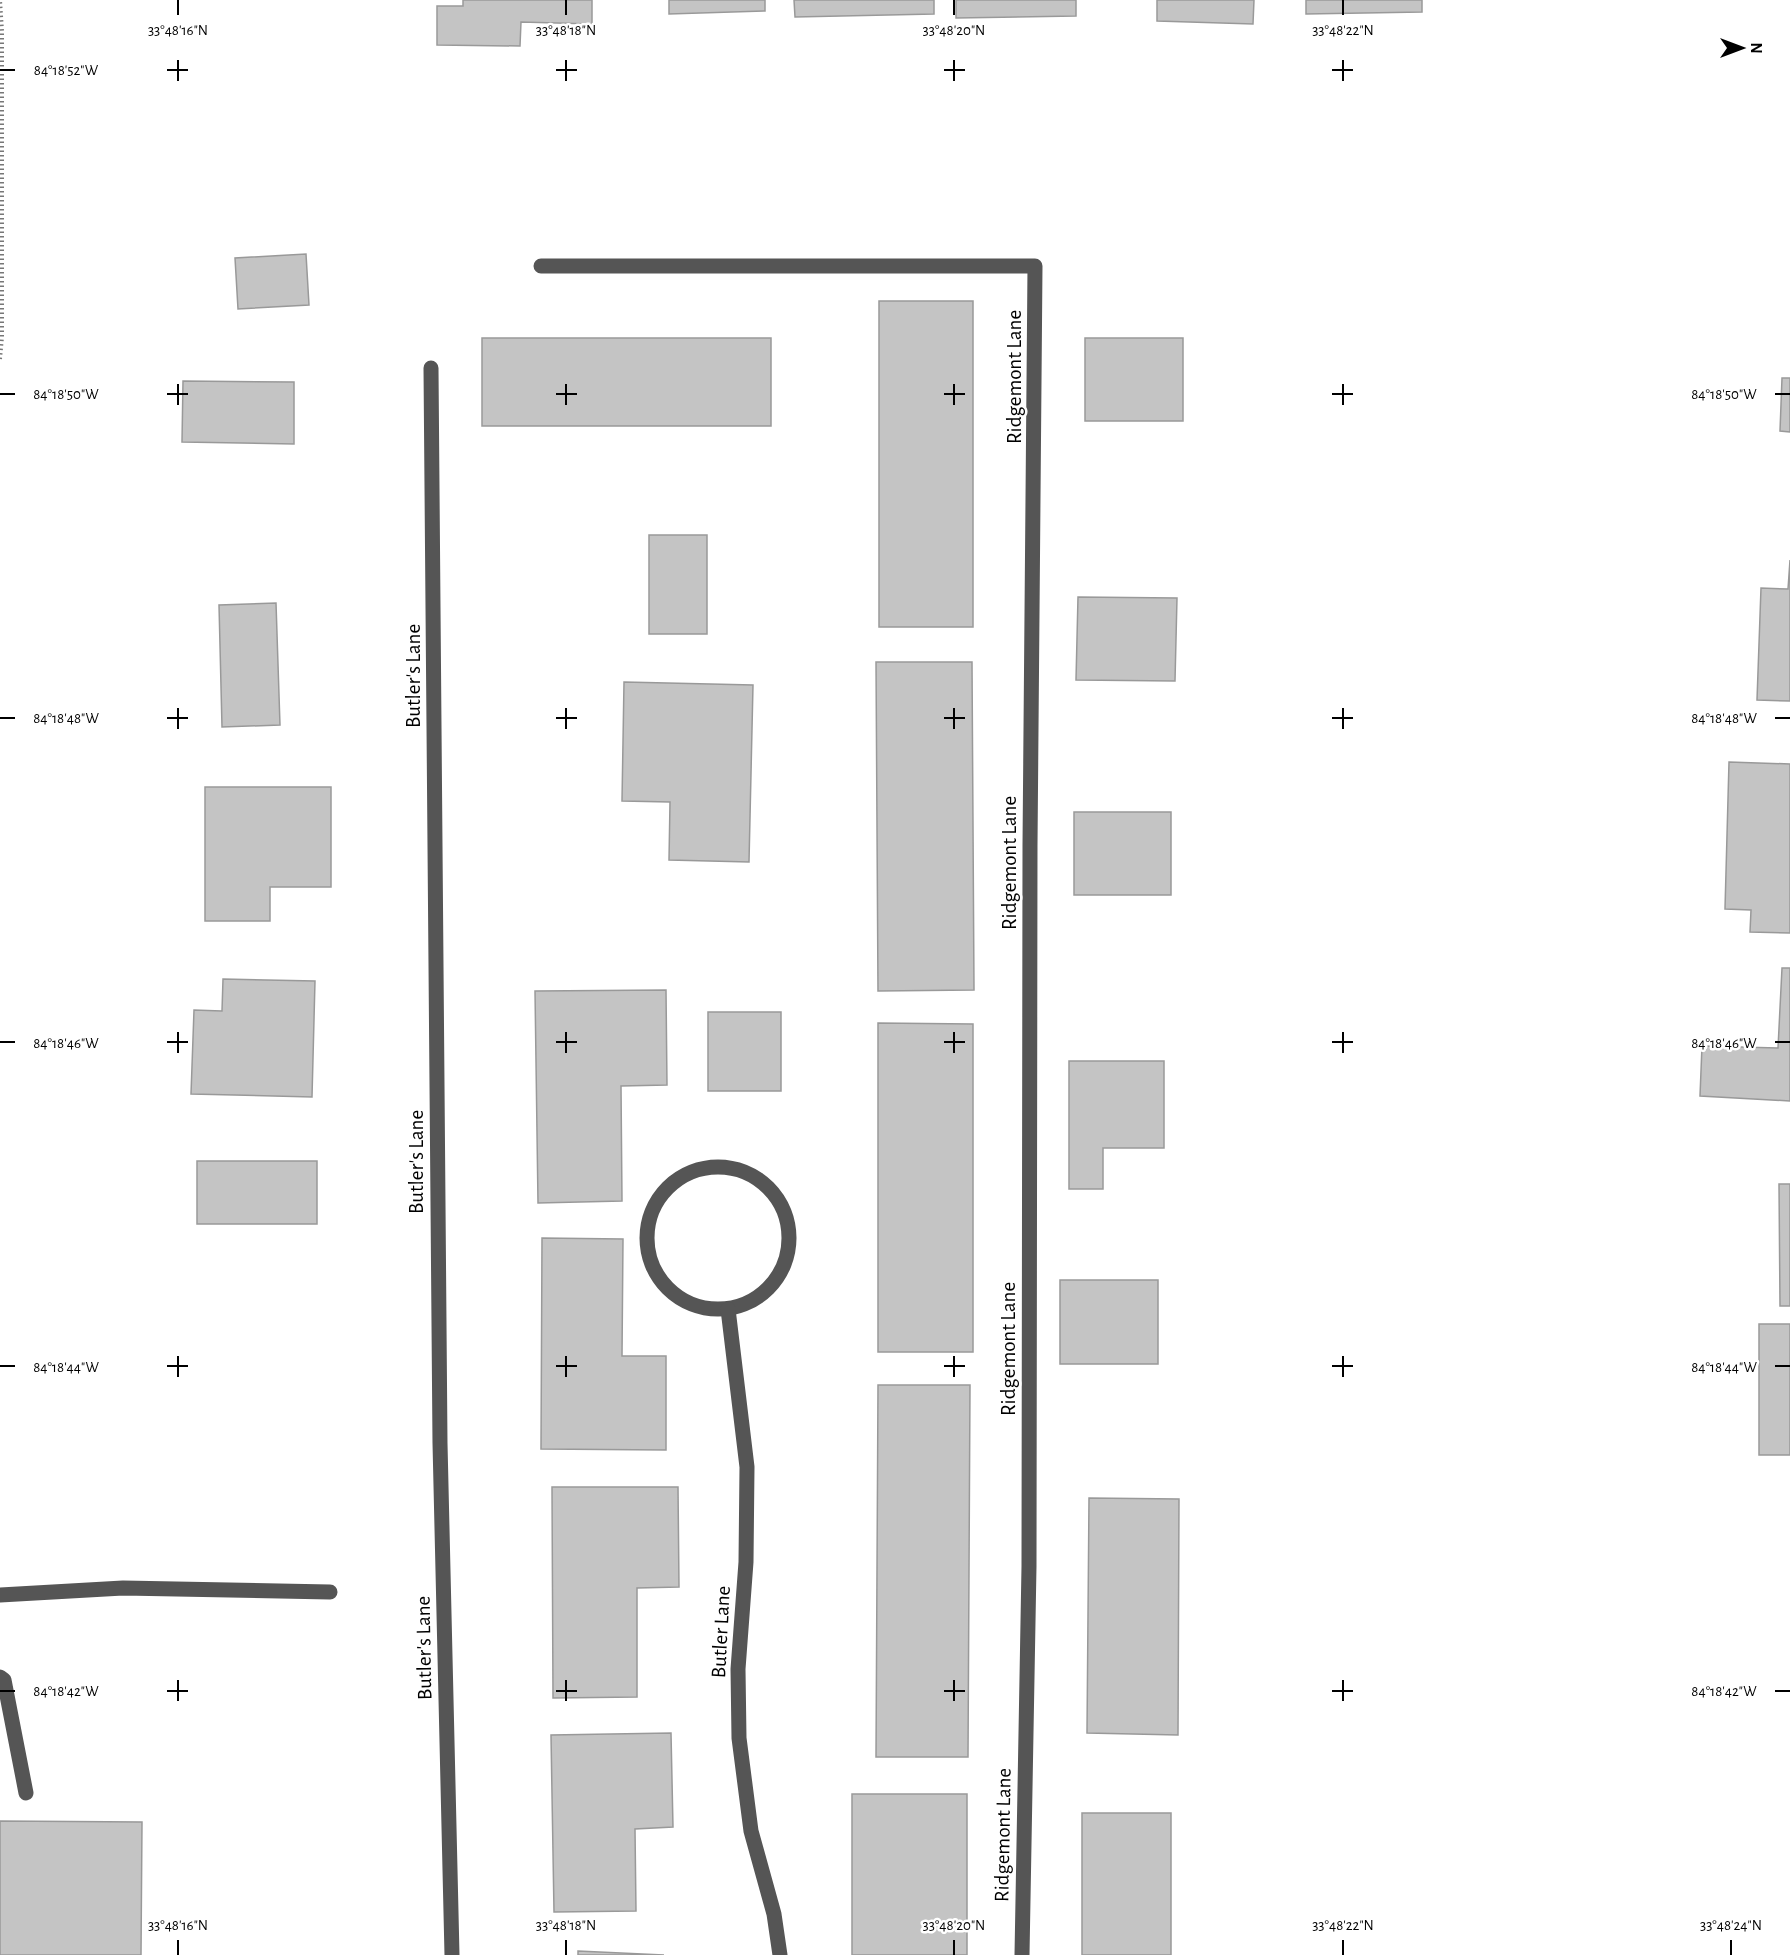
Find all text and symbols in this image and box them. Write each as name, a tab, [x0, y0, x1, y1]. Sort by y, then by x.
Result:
north arrow	[1712, 18, 1772, 78]
text: 33°48'16"N	[148, 23, 208, 38]
text: 33°48'18"N	[536, 23, 596, 38]
text: 33°48'20"N	[923, 23, 985, 38]
text: 33°48'22"N	[1312, 23, 1374, 38]
text: N	[1748, 42, 1764, 54]
text: 84°18'52"W	[34, 63, 99, 78]
street label: Ridgemont Lane	[1004, 310, 1025, 444]
text: 84°18'50"W	[33, 387, 99, 402]
text: 84°18'50"W	[1691, 387, 1757, 402]
street label: Butler's Lane	[403, 624, 424, 728]
text: 84°18'48"W	[33, 711, 99, 726]
text: 84°18'48"W	[1691, 711, 1757, 726]
street label: Ridgemont Lane	[999, 796, 1020, 930]
text: 84°18'46"W	[33, 1036, 99, 1051]
text: 84°18'46"W	[1691, 1036, 1757, 1051]
street label: Butler's Lane	[406, 1110, 427, 1214]
street label: Ridgemont Lane	[998, 1282, 1019, 1416]
text: 84°18'44"W	[33, 1360, 99, 1375]
text: 84°18'44"W	[1691, 1360, 1757, 1375]
street label: Butler Lane	[708, 1585, 734, 1679]
street label: Butler's Lane	[413, 1596, 435, 1700]
text: 84°18'42"W	[33, 1684, 99, 1699]
text: 84°18'42"W	[1691, 1684, 1757, 1699]
street label: Ridgemont Lane	[991, 1768, 1015, 1902]
text: 33°48'16"N	[148, 1918, 208, 1933]
text: 33°48'18"N	[536, 1918, 596, 1933]
text: 33°48'20"N	[923, 1918, 985, 1933]
text: 33°48'22"N	[1312, 1918, 1374, 1933]
text: 33°48'24"N	[1700, 1918, 1762, 1933]

